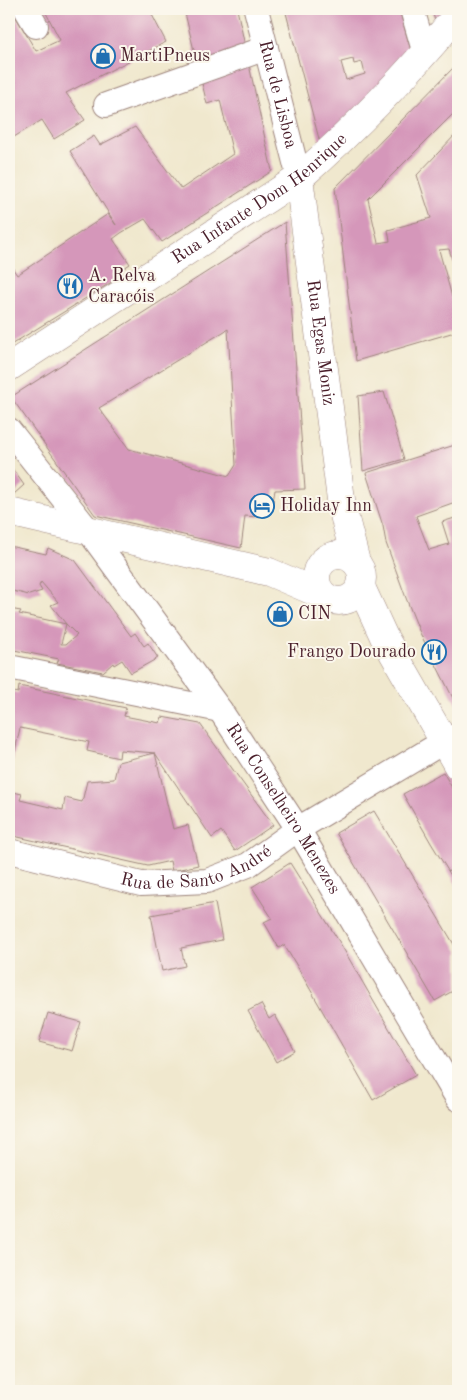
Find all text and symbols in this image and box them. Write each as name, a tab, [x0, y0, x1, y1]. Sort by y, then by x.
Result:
street label: Rua de Lisboa	[255, 38, 300, 150]
shop icon: MartiPneus	[90, 43, 116, 69]
place label: MartiPneus	[120, 47, 210, 65]
street label: Rua Infante Dom Henrique	[169, 130, 351, 267]
place label: A. Relva Caracóis	[88, 267, 156, 306]
restaurant icon: A. Relva Caracóis	[57, 273, 83, 299]
street label: Rua Egas Moniz	[303, 278, 338, 407]
hotel icon: Holiday Inn	[249, 493, 275, 519]
place label: Holiday Inn	[280, 497, 372, 515]
shop icon: CIN	[267, 601, 293, 627]
place label: CIN	[298, 605, 331, 623]
restaurant icon: Frango Dourado	[421, 639, 447, 665]
place label: Frango Dourado	[287, 643, 416, 661]
street label: Rua Conselheiro Menezes	[223, 720, 344, 897]
street label: Rua de Santo André	[118, 842, 275, 893]

